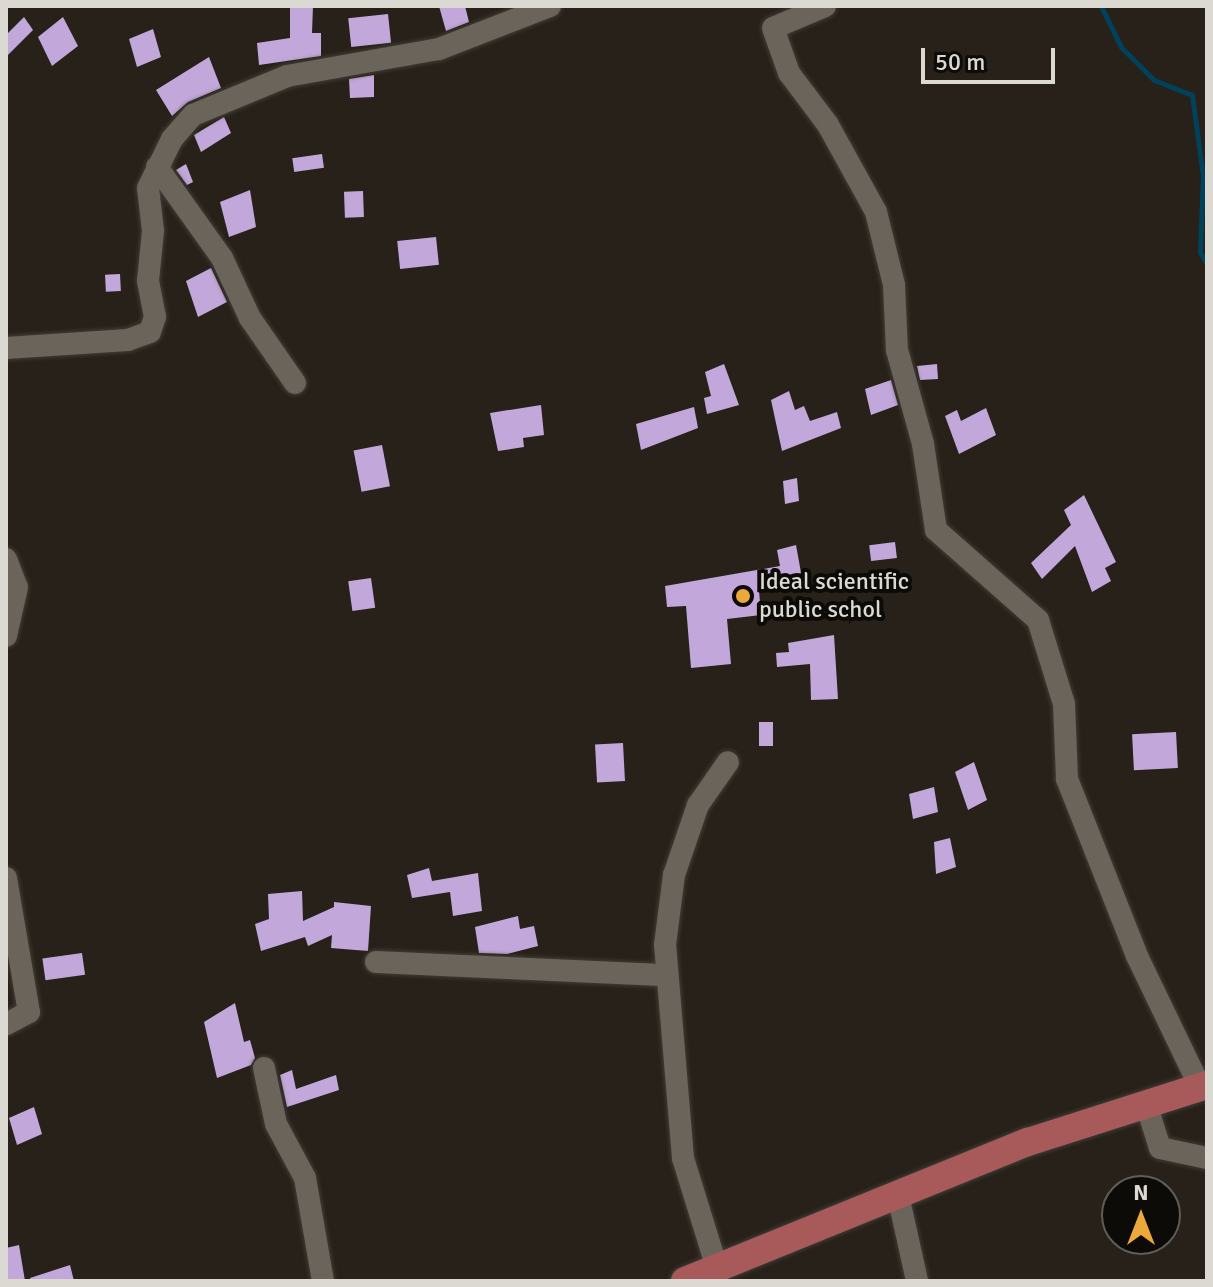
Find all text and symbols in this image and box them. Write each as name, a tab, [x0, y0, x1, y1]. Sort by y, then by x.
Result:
scale bar	[925, 32, 1059, 82]
text: 50 m	[935, 47, 985, 77]
place label: Ideal scientific public schol	[759, 568, 909, 624]
marker: Ideal scientific public schol	[734, 587, 752, 605]
north arrow	[1101, 1175, 1181, 1255]
text: N	[1133, 1179, 1149, 1206]

